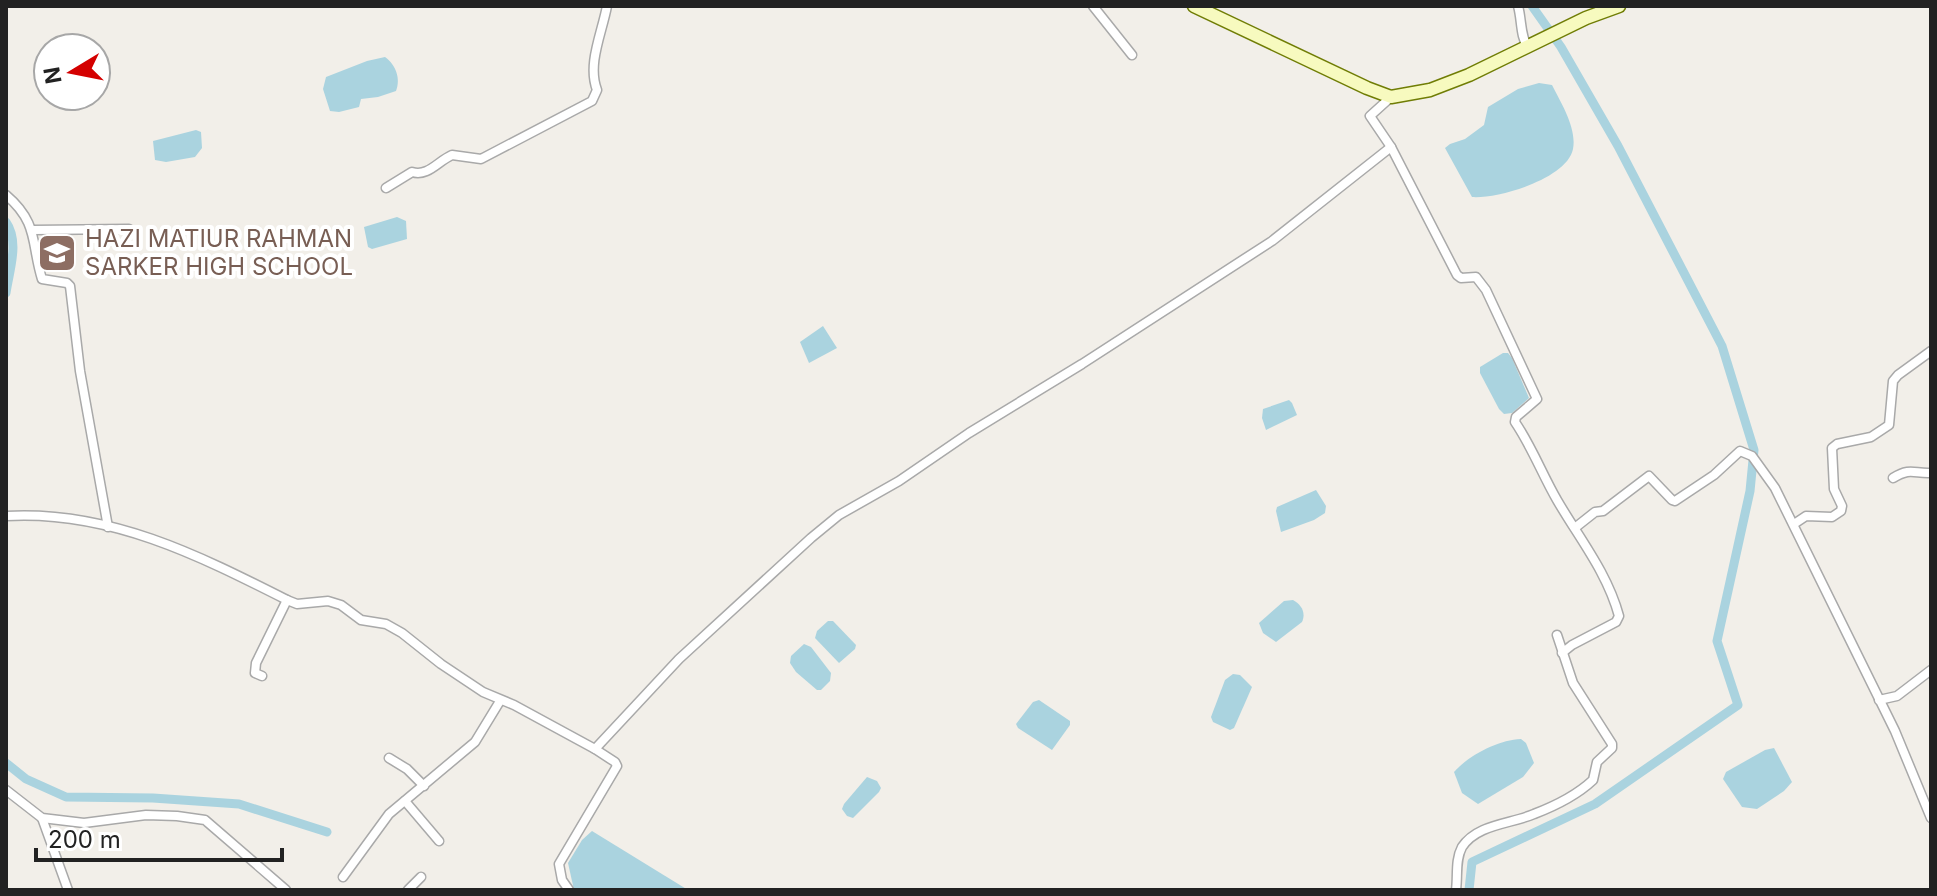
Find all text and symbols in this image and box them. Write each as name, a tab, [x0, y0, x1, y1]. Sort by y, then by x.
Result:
north arrow	[32, 32, 112, 112]
text: N	[38, 65, 67, 86]
place label: HAZI MATIUR RAHMAN SARKER HIGH SCHOOL	[85, 224, 353, 281]
school or university icon: HAZI MATIUR RAHMAN SARKER HIGH SCHOOL	[36, 232, 78, 274]
scale bar	[36, 812, 282, 862]
text: 200 m	[48, 825, 121, 854]

